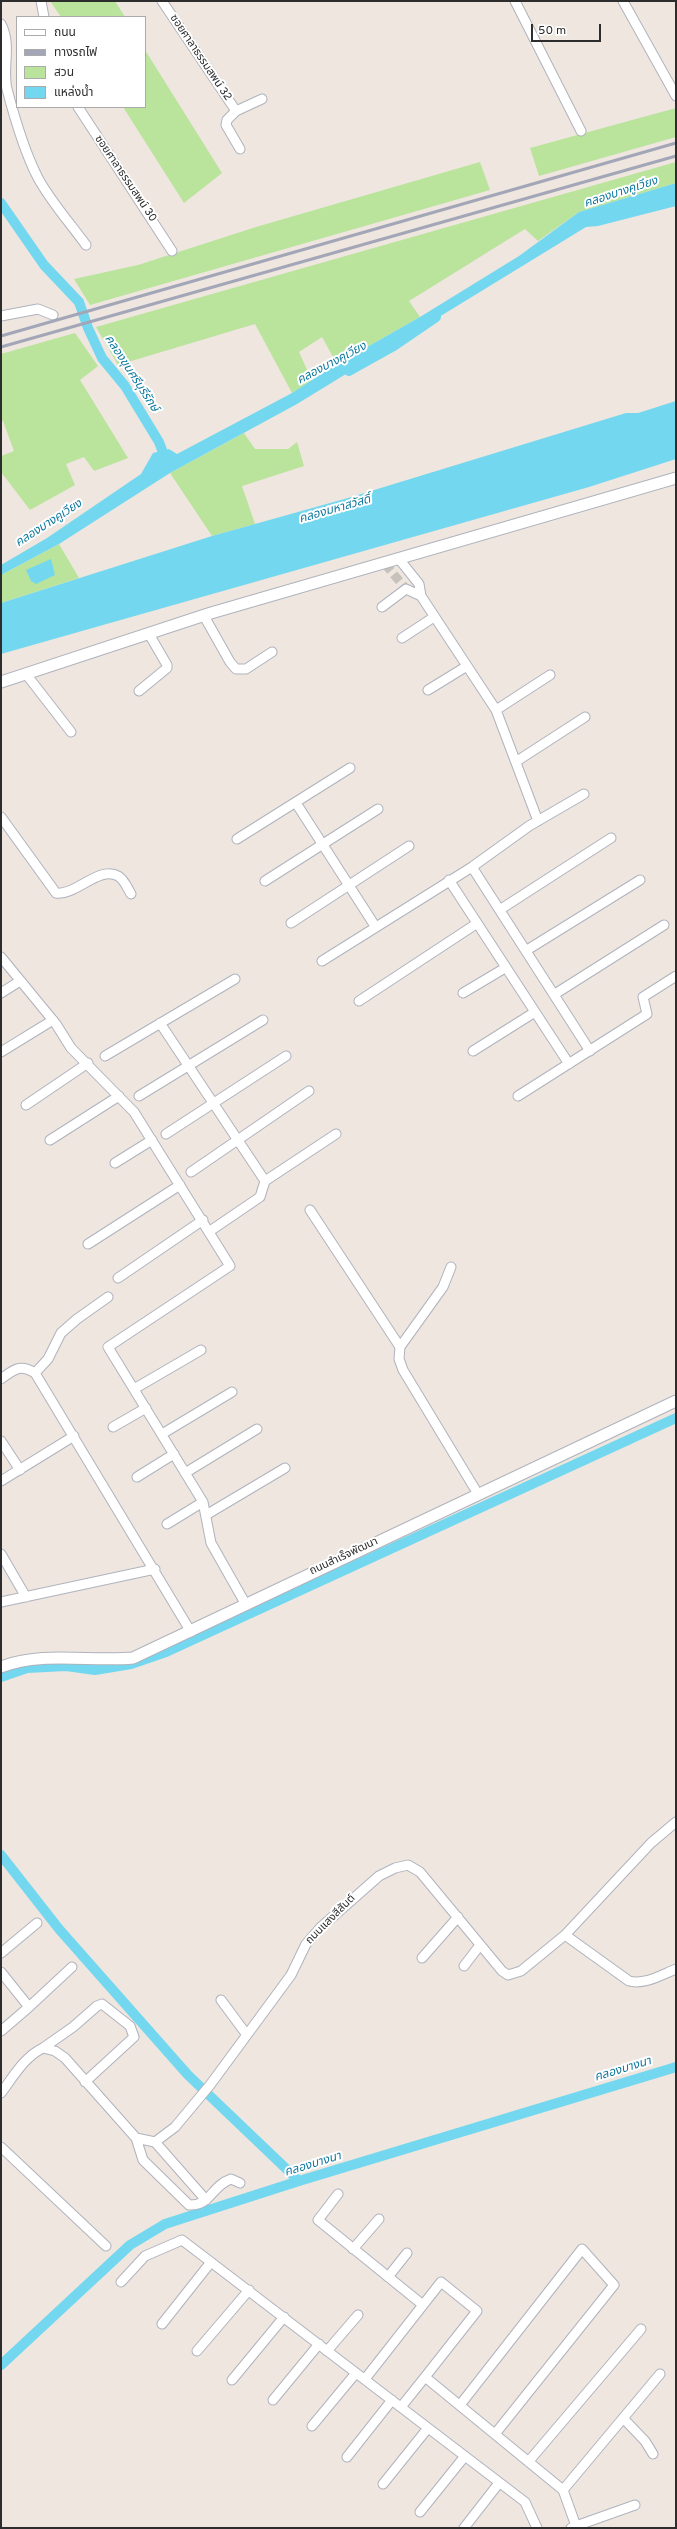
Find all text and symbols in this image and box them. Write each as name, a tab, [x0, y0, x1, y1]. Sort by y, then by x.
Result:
street label: ซอยศาลาธรรมสพน์ 32	[166, 12, 234, 104]
legend	[16, 16, 146, 108]
scale bar	[533, 16, 603, 42]
text: 50 m	[538, 23, 566, 39]
text: ถนน	[54, 25, 76, 41]
text: ทางรถไฟ	[54, 45, 97, 61]
text: สวน	[54, 65, 74, 81]
text: แหล่งน้ำ	[54, 85, 93, 101]
street label: ซอยศาลาธรรมสพน์ 30	[91, 133, 159, 225]
water label: คลองบางคูเวียง	[582, 174, 660, 212]
water label: คลองขุนศรีบุรีรักษ์	[101, 333, 161, 415]
water label: คลองบางคูเวียง	[295, 340, 369, 388]
water label: คลองมหาสวัสดิ์	[298, 493, 372, 527]
water label: คลองบางคูเวียง	[13, 497, 85, 551]
street label: ถนนสำเร็จพัฒนา	[308, 1535, 380, 1579]
street label: ถนนแสงสีสันต์	[303, 1892, 359, 1948]
water label: คลองบางนา	[593, 2055, 653, 2085]
water label: คลองบางนา	[283, 2150, 343, 2180]

